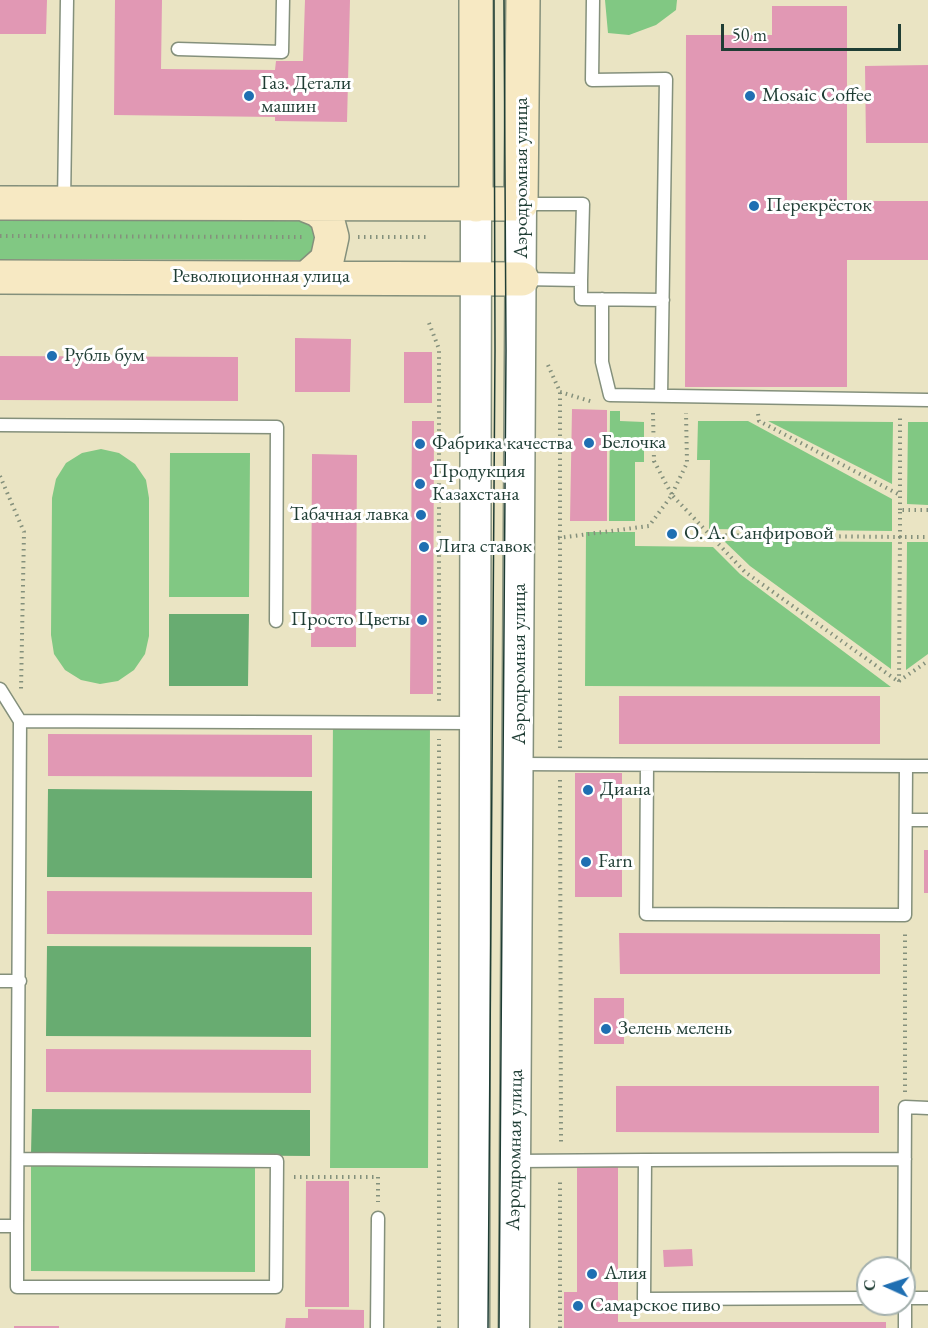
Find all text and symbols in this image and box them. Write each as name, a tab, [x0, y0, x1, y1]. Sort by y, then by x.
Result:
scale bar	[724, 12, 904, 50]
text: 50 m	[732, 23, 767, 46]
place label: Газ. Детали машин	[261, 72, 351, 119]
place label: Mosaic Coffee	[762, 84, 871, 108]
marker: Газ. Детали машин	[242, 89, 256, 103]
marker: Mosaic Coffee	[743, 89, 757, 103]
street label: Аэродромная улица	[510, 97, 534, 259]
place label: Перекрёсток	[766, 194, 872, 218]
marker: Перекрёсток	[747, 199, 761, 213]
street label: Революционная улица	[172, 265, 350, 289]
place label: Рубль бум	[64, 344, 145, 368]
marker: Рубль бум	[45, 349, 59, 363]
place label: Белочка	[601, 431, 666, 455]
place label: Фабрика качества	[432, 432, 573, 456]
marker: Белочка	[582, 436, 596, 450]
marker: Фабрика качества	[413, 437, 427, 451]
place label: Продукция Казахстана	[432, 460, 526, 507]
marker: Продукция Казахстана	[413, 477, 427, 491]
place label: Табачная лавка	[290, 503, 409, 527]
marker: Табачная лавка	[414, 508, 428, 522]
place label: О. А. Санфировой	[684, 522, 834, 546]
marker: О. А. Санфировой	[665, 527, 679, 541]
place label: Лига ставок	[436, 535, 532, 559]
marker: Лига ставок	[417, 540, 431, 554]
street label: Аэродромная улица	[508, 583, 532, 745]
place label: Просто Цветы	[291, 608, 410, 632]
marker: Просто Цветы	[415, 613, 429, 627]
place label: Диана	[600, 778, 651, 802]
marker: Диана	[581, 783, 595, 797]
place label: Farn	[598, 850, 633, 874]
marker: Farn	[579, 855, 593, 869]
place label: Зелень мелень	[618, 1017, 732, 1041]
marker: Зелень мелень	[599, 1022, 613, 1036]
street label: Аэродромная улица	[502, 1069, 528, 1231]
north arrow	[856, 1256, 916, 1316]
place label: Алия	[604, 1262, 647, 1286]
marker: Алия	[585, 1267, 599, 1281]
text: С	[859, 1279, 880, 1291]
place label: Самарское пиво	[590, 1294, 721, 1318]
marker: Самарское пиво	[571, 1299, 585, 1313]

